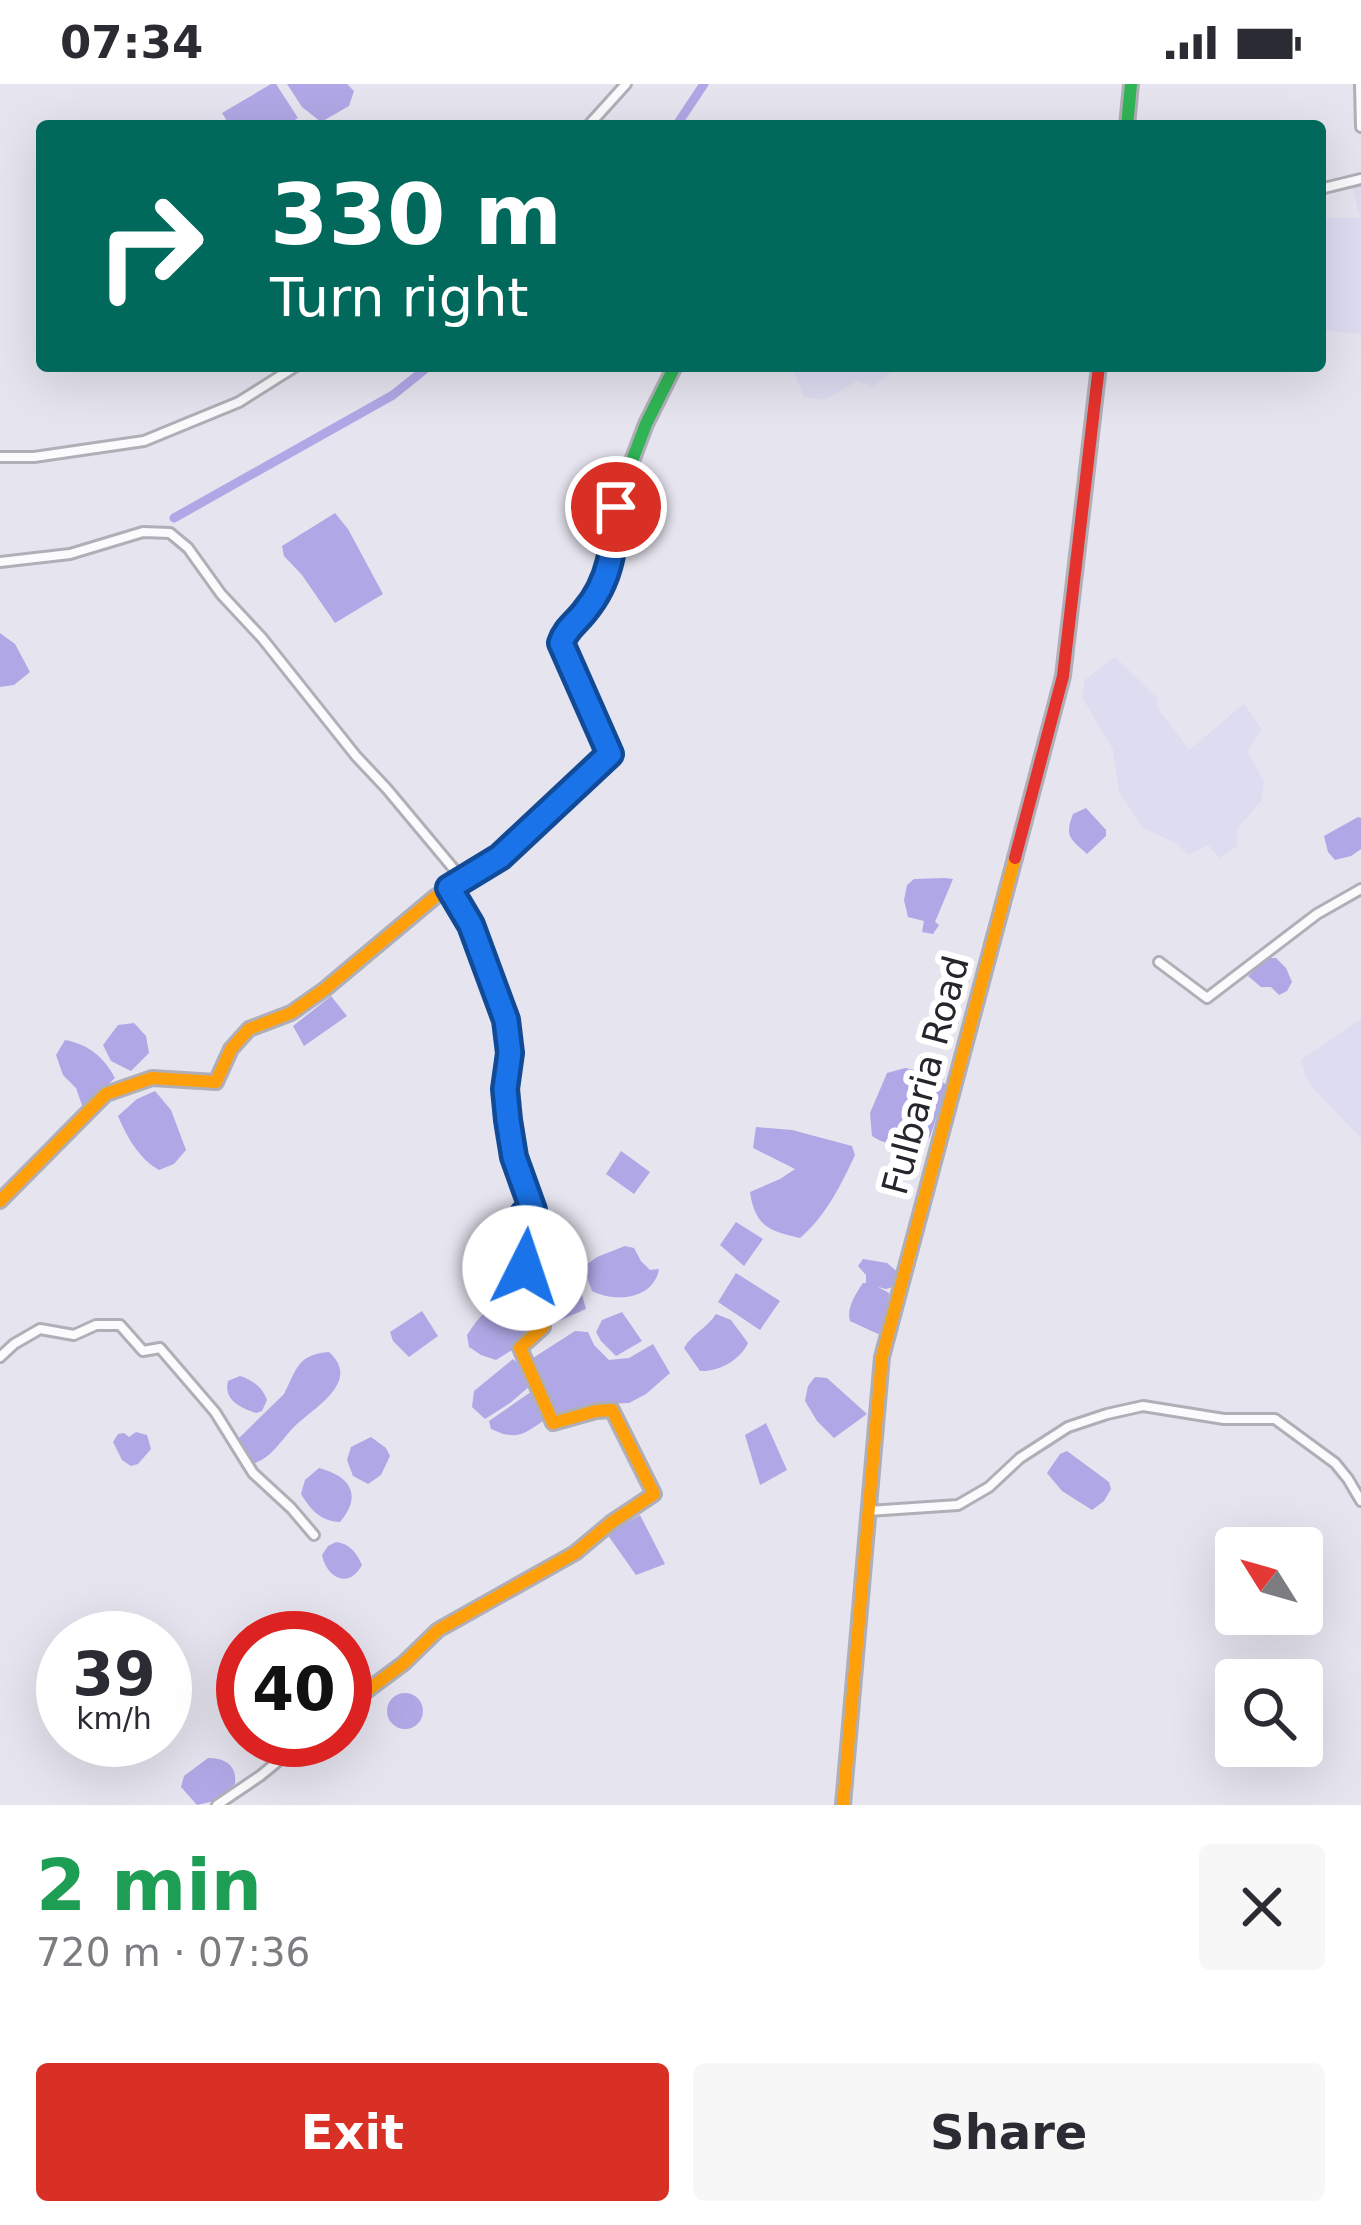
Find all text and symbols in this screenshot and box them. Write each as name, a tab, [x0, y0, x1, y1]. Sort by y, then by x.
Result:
text: 07:34	[60, 16, 203, 69]
text: 330 m	[270, 166, 562, 264]
icon: right	[72, 168, 228, 324]
text: Turn right	[270, 266, 529, 329]
pin	[565, 456, 667, 558]
icon: arrive	[583, 474, 649, 540]
street label: Fulbaria Road	[874, 951, 977, 1199]
position arrow	[462, 1205, 588, 1331]
north arrow	[1215, 1527, 1323, 1635]
map controls	[1215, 1527, 1323, 1767]
speed limit sign: 40	[216, 1611, 372, 1767]
text: 39	[72, 1639, 156, 1709]
button: search	[1215, 1659, 1323, 1767]
text: km/h	[76, 1701, 152, 1736]
text: 2 min	[36, 1843, 262, 1927]
button: close	[1199, 1844, 1325, 1970]
text: 720 m · 07:36	[36, 1930, 310, 1975]
button: Exit	[36, 2063, 669, 2201]
button: Share	[693, 2063, 1325, 2201]

